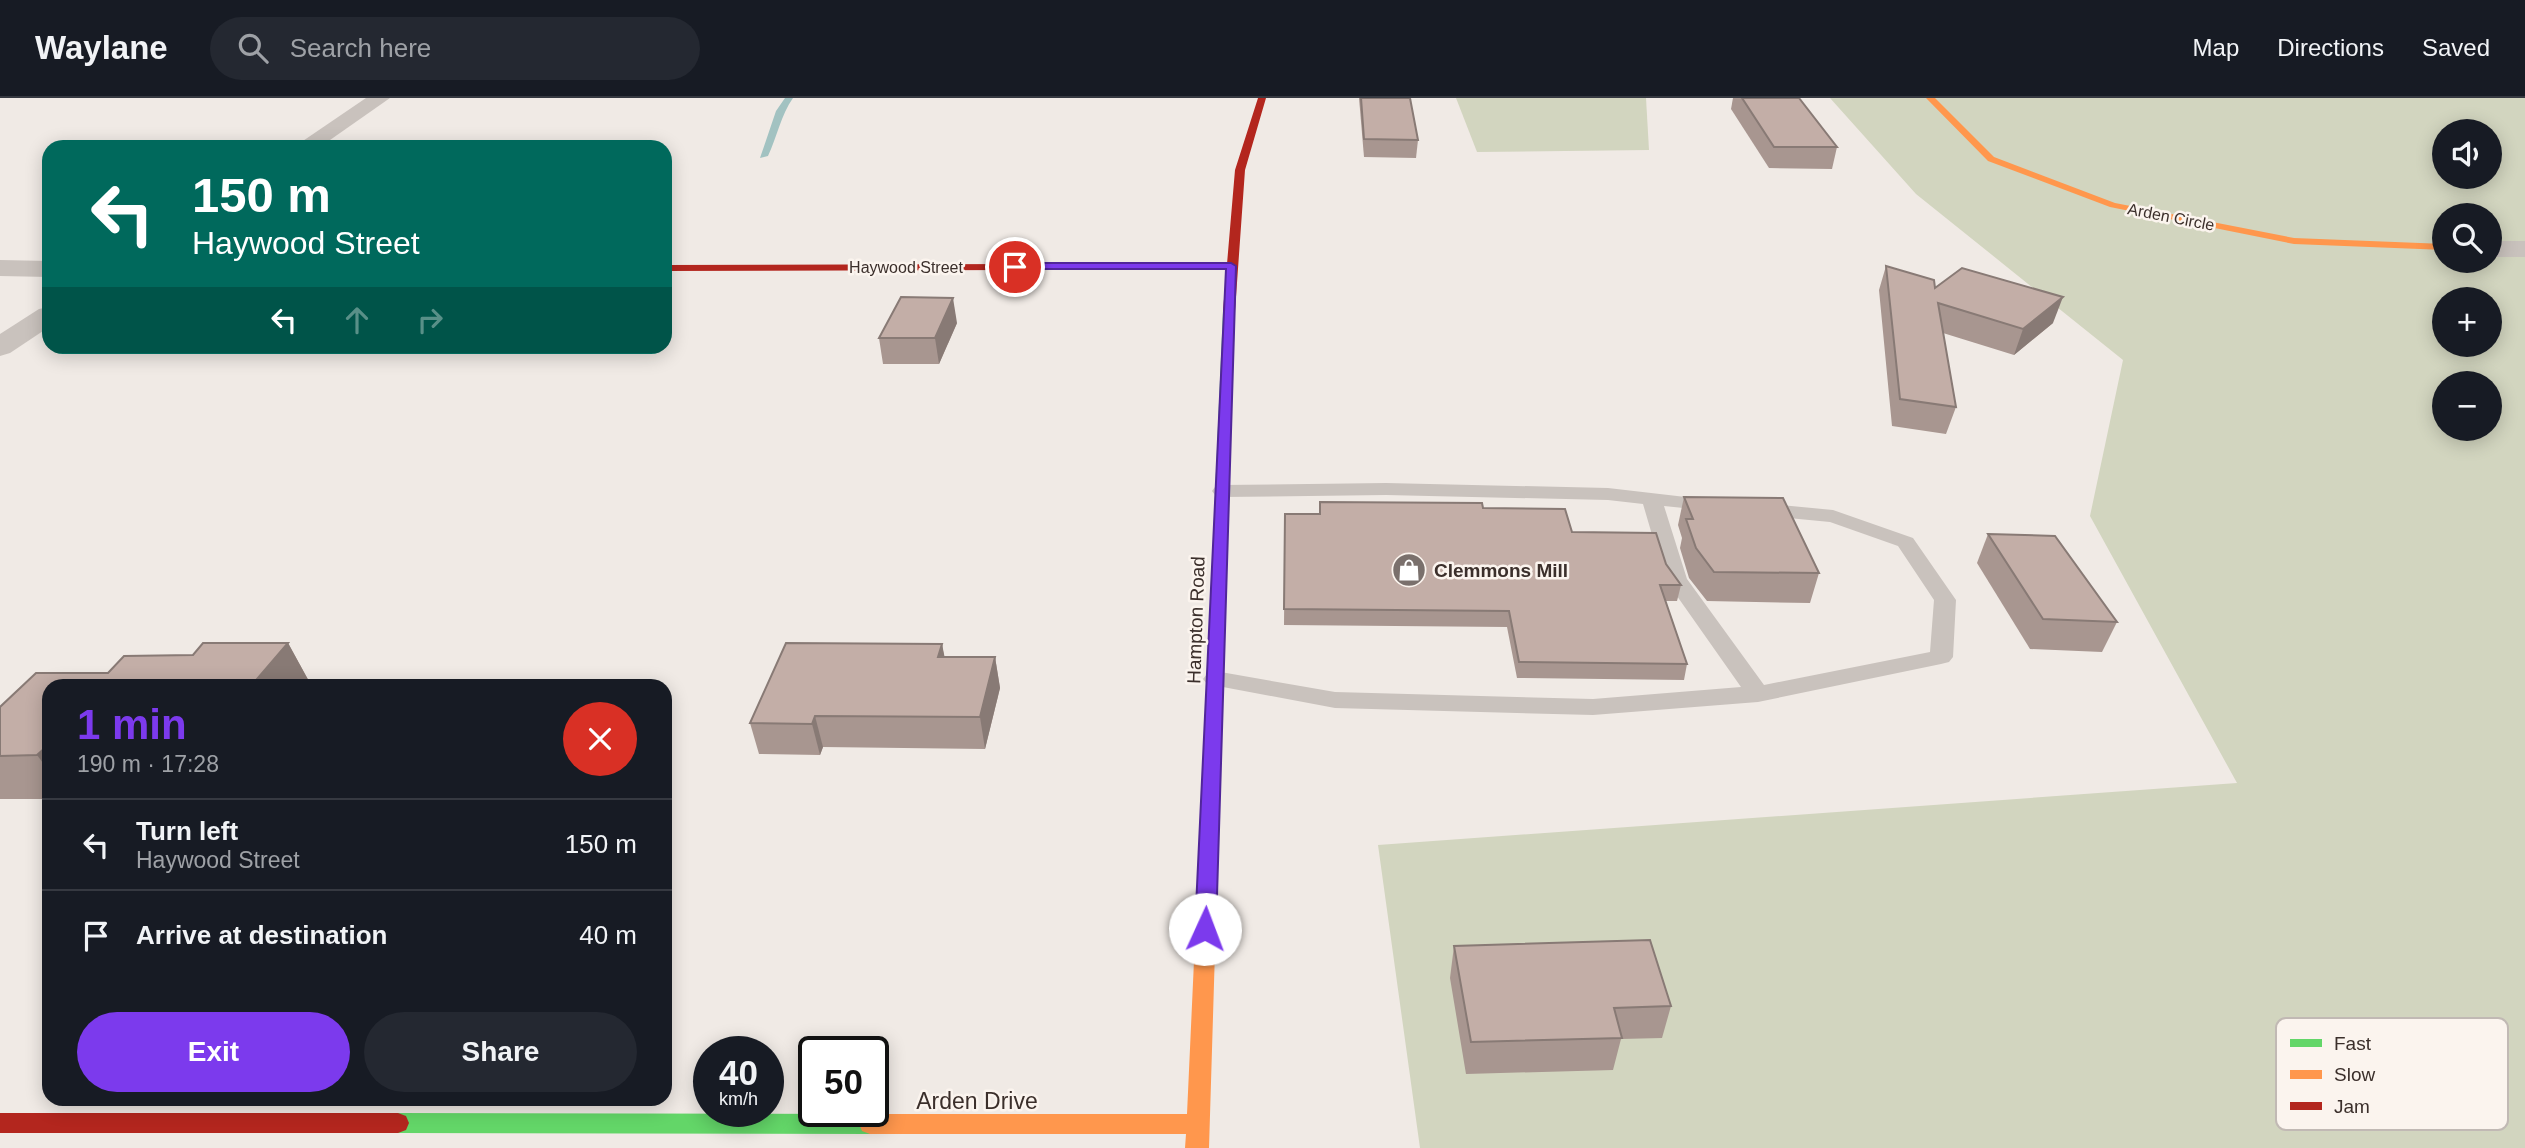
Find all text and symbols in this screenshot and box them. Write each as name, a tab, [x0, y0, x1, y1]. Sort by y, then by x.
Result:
search box	[210, 17, 700, 80]
text: Waylane	[35, 29, 168, 66]
icon: search	[234, 29, 272, 67]
text: Search here	[290, 33, 431, 63]
text: Map	[2193, 34, 2239, 61]
text: Directions	[2277, 34, 2384, 61]
text: Saved	[2422, 34, 2490, 61]
map controls	[2432, 119, 2502, 441]
button: sound	[2432, 119, 2502, 189]
icon: left	[77, 168, 168, 259]
text: 150 m	[192, 168, 331, 222]
street label: Arden Circle	[2126, 200, 2216, 234]
button: search	[2432, 203, 2502, 273]
text: Haywood Street	[192, 225, 420, 261]
pin	[985, 237, 1045, 297]
icon: arrive	[996, 248, 1034, 286]
street label: Haywood Street	[849, 259, 963, 276]
button: +	[2432, 287, 2502, 357]
icon: left	[265, 301, 303, 339]
icon: ahead	[338, 301, 376, 339]
icon: right	[411, 301, 449, 339]
button: −	[2432, 371, 2502, 441]
shop icon: Clemmons Mill	[1390, 551, 1428, 589]
street label: Hampton Road	[1183, 556, 1209, 684]
place label: Clemmons Mill	[1434, 560, 1568, 581]
text: 1 min	[77, 701, 187, 748]
button: close	[563, 702, 637, 776]
text: 190 m · 17:28	[77, 751, 219, 777]
text: Turn left	[136, 816, 238, 846]
icon: left	[77, 826, 115, 864]
text: 150 m	[565, 829, 637, 859]
text: Haywood Street	[136, 847, 300, 873]
position arrow	[1168, 892, 1242, 966]
icon: arrive	[77, 917, 115, 955]
text: Arrive at destination	[136, 920, 387, 950]
text: 40 m	[579, 920, 637, 950]
button: Exit	[77, 1012, 350, 1092]
button: Share	[364, 1012, 637, 1092]
legend	[2276, 1018, 2508, 1130]
text: Fast	[2334, 1033, 2372, 1054]
speed limit sign: 50	[798, 1036, 889, 1127]
text: 40	[719, 1053, 758, 1092]
text: Slow	[2334, 1064, 2375, 1085]
street label: Arden Drive	[916, 1088, 1038, 1114]
text: km/h	[719, 1089, 758, 1109]
text: Jam	[2334, 1096, 2370, 1117]

